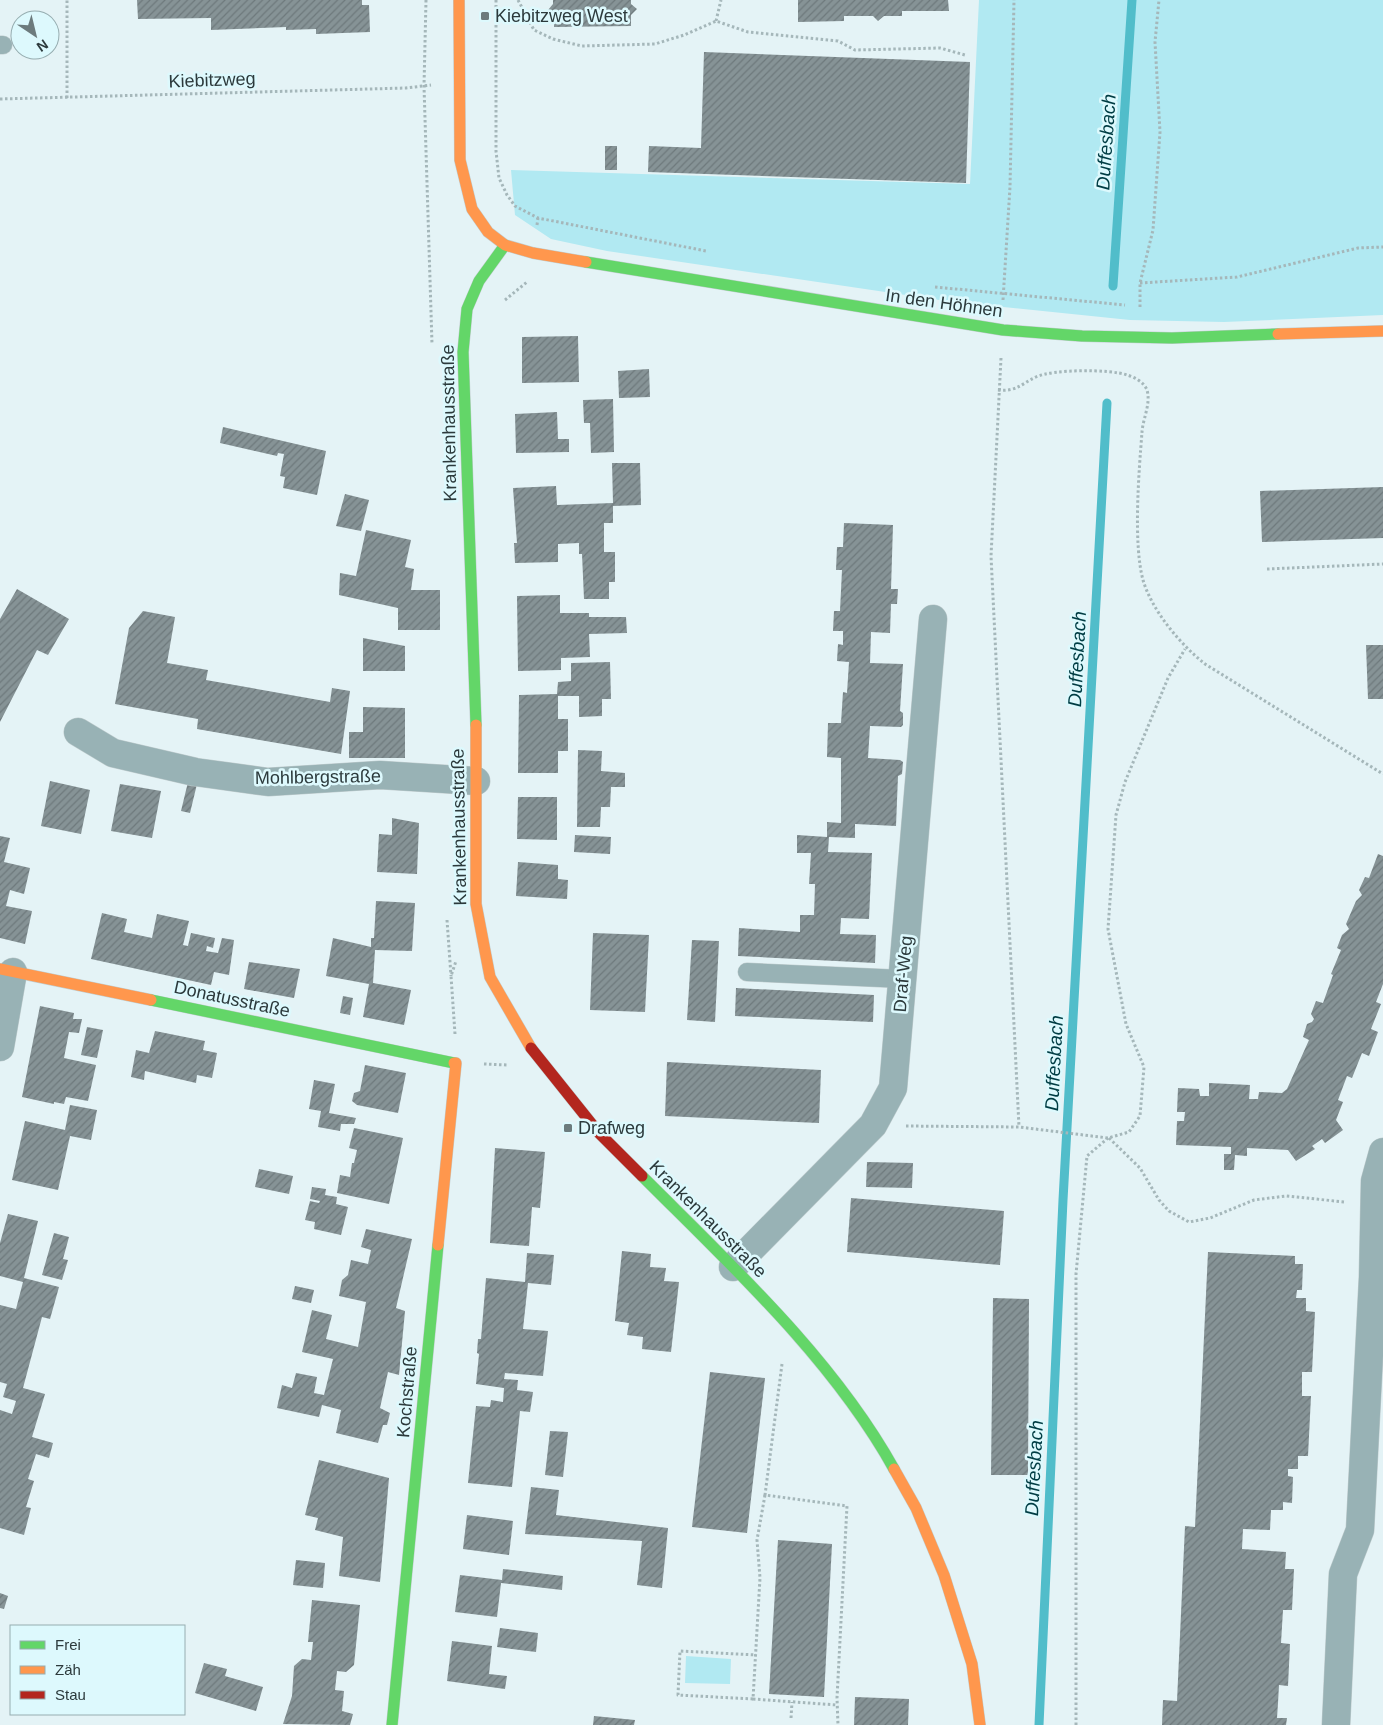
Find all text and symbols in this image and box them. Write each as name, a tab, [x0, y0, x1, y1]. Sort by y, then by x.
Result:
place label: Kiebitzweg West	[495, 6, 628, 26]
north arrow	[10, 10, 60, 60]
marker: Kiebitzweg West	[479, 10, 491, 22]
text: N	[34, 36, 51, 55]
street label: Kiebitzweg	[168, 68, 256, 92]
water label: Duffesbach	[1092, 93, 1120, 191]
street label: In den Höhnen	[884, 285, 1004, 321]
street label: Krankenhausstraße	[438, 344, 460, 502]
water label: Duffesbach	[1064, 610, 1090, 708]
street label: Krankenhausstraße	[448, 748, 470, 906]
street label: Mohlbergstraße	[255, 766, 381, 788]
street label: Draf-Weg	[890, 935, 916, 1013]
street label: Donatusstraße	[172, 977, 292, 1021]
water label: Duffesbach	[1041, 1014, 1067, 1112]
place label: Drafweg	[578, 1118, 645, 1138]
marker: Drafweg	[562, 1122, 574, 1134]
street label: Krankenhausstraße	[645, 1156, 771, 1282]
street label: Kochstraße	[393, 1345, 421, 1439]
water label: Duffesbach	[1021, 1419, 1047, 1517]
legend	[10, 1625, 185, 1715]
text: Frei	[55, 1636, 81, 1653]
text: Zäh	[55, 1661, 81, 1678]
text: Stau	[55, 1686, 86, 1703]

